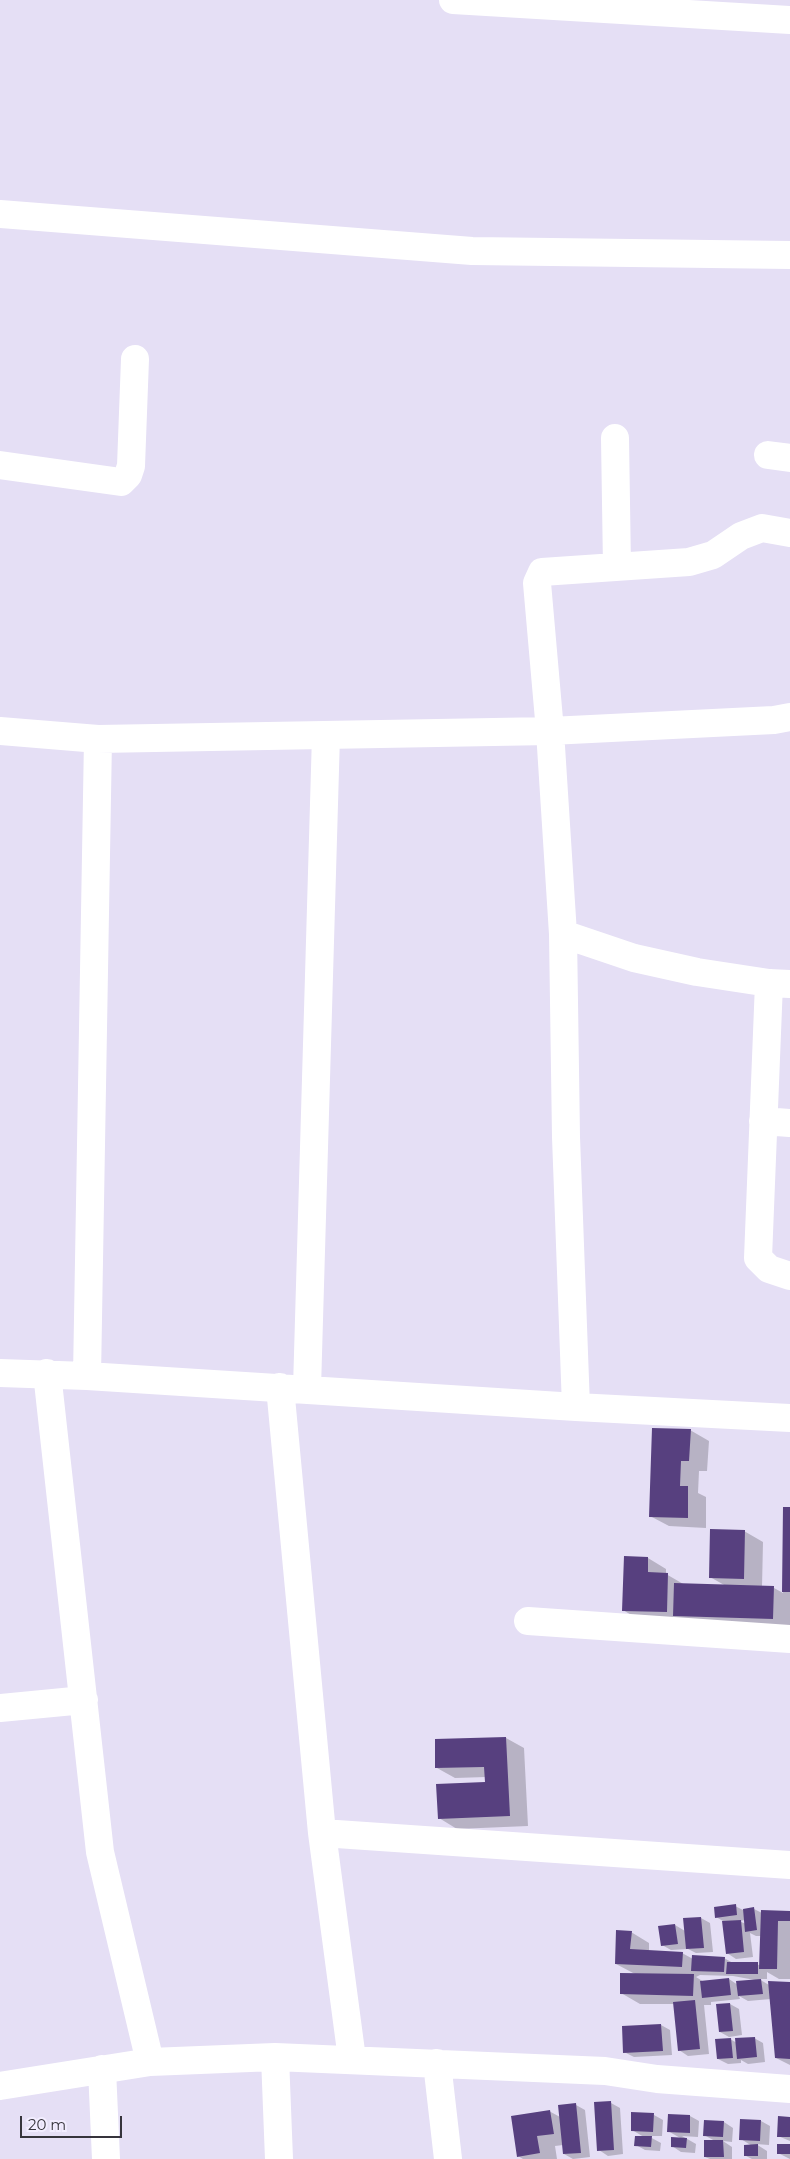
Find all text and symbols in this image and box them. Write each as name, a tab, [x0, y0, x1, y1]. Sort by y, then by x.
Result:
scale bar	[22, 2106, 125, 2138]
text: 20 m	[28, 2115, 66, 2134]

